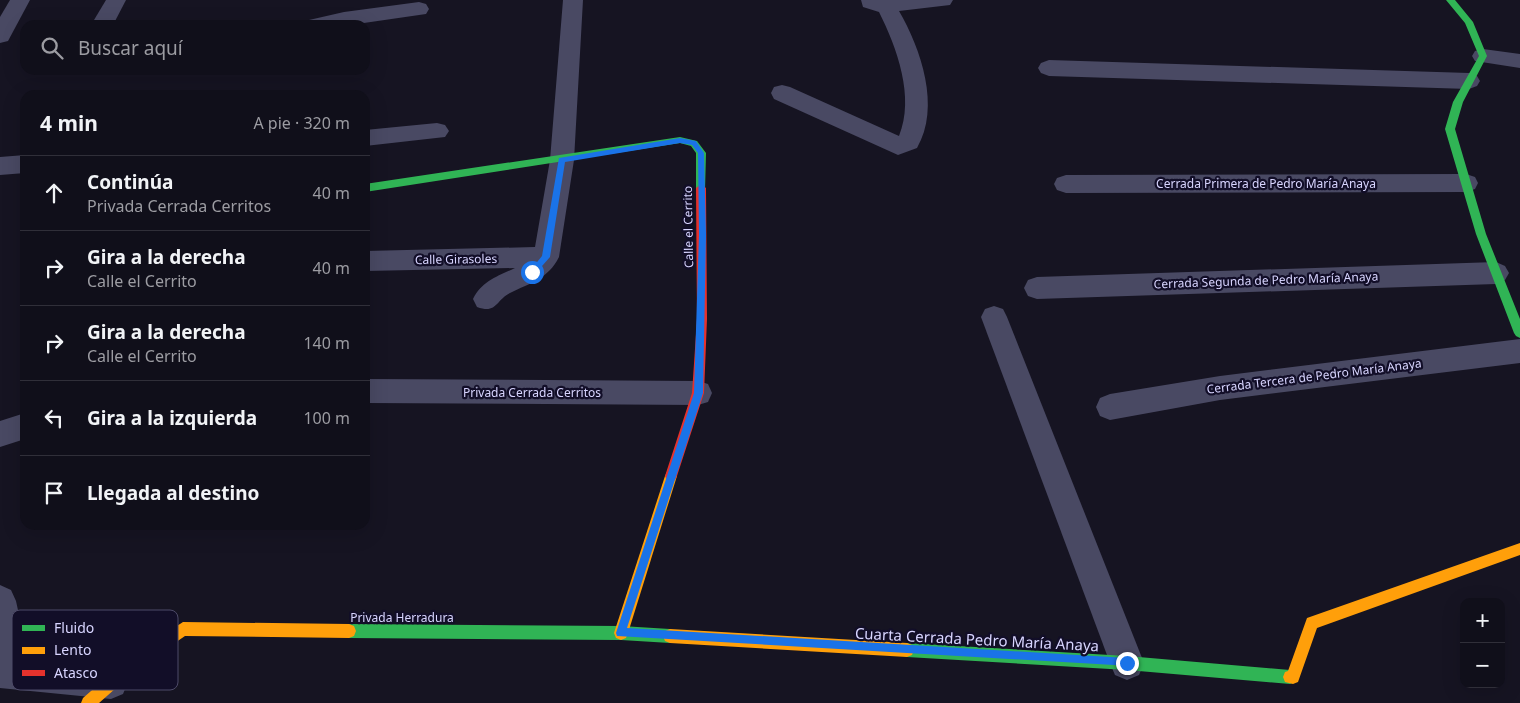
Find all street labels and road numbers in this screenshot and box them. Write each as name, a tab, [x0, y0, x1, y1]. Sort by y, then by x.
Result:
street label: Cerrada Primera de Pedro María Anaya	[1156, 175, 1376, 192]
street label: Calle el Cerrito	[679, 186, 697, 268]
street label: Calle Girasoles	[415, 250, 498, 268]
street label: Cerrada Segunda de Pedro María Anaya	[1153, 268, 1379, 292]
street label: Cerrada Tercera de Pedro María Anaya	[1206, 354, 1422, 398]
street label: Privada Cerrada Cerritos	[463, 384, 601, 401]
street label: Privada Herradura	[350, 609, 454, 626]
street label: Cuarta Cerrada Pedro María Anaya	[854, 623, 1100, 655]

